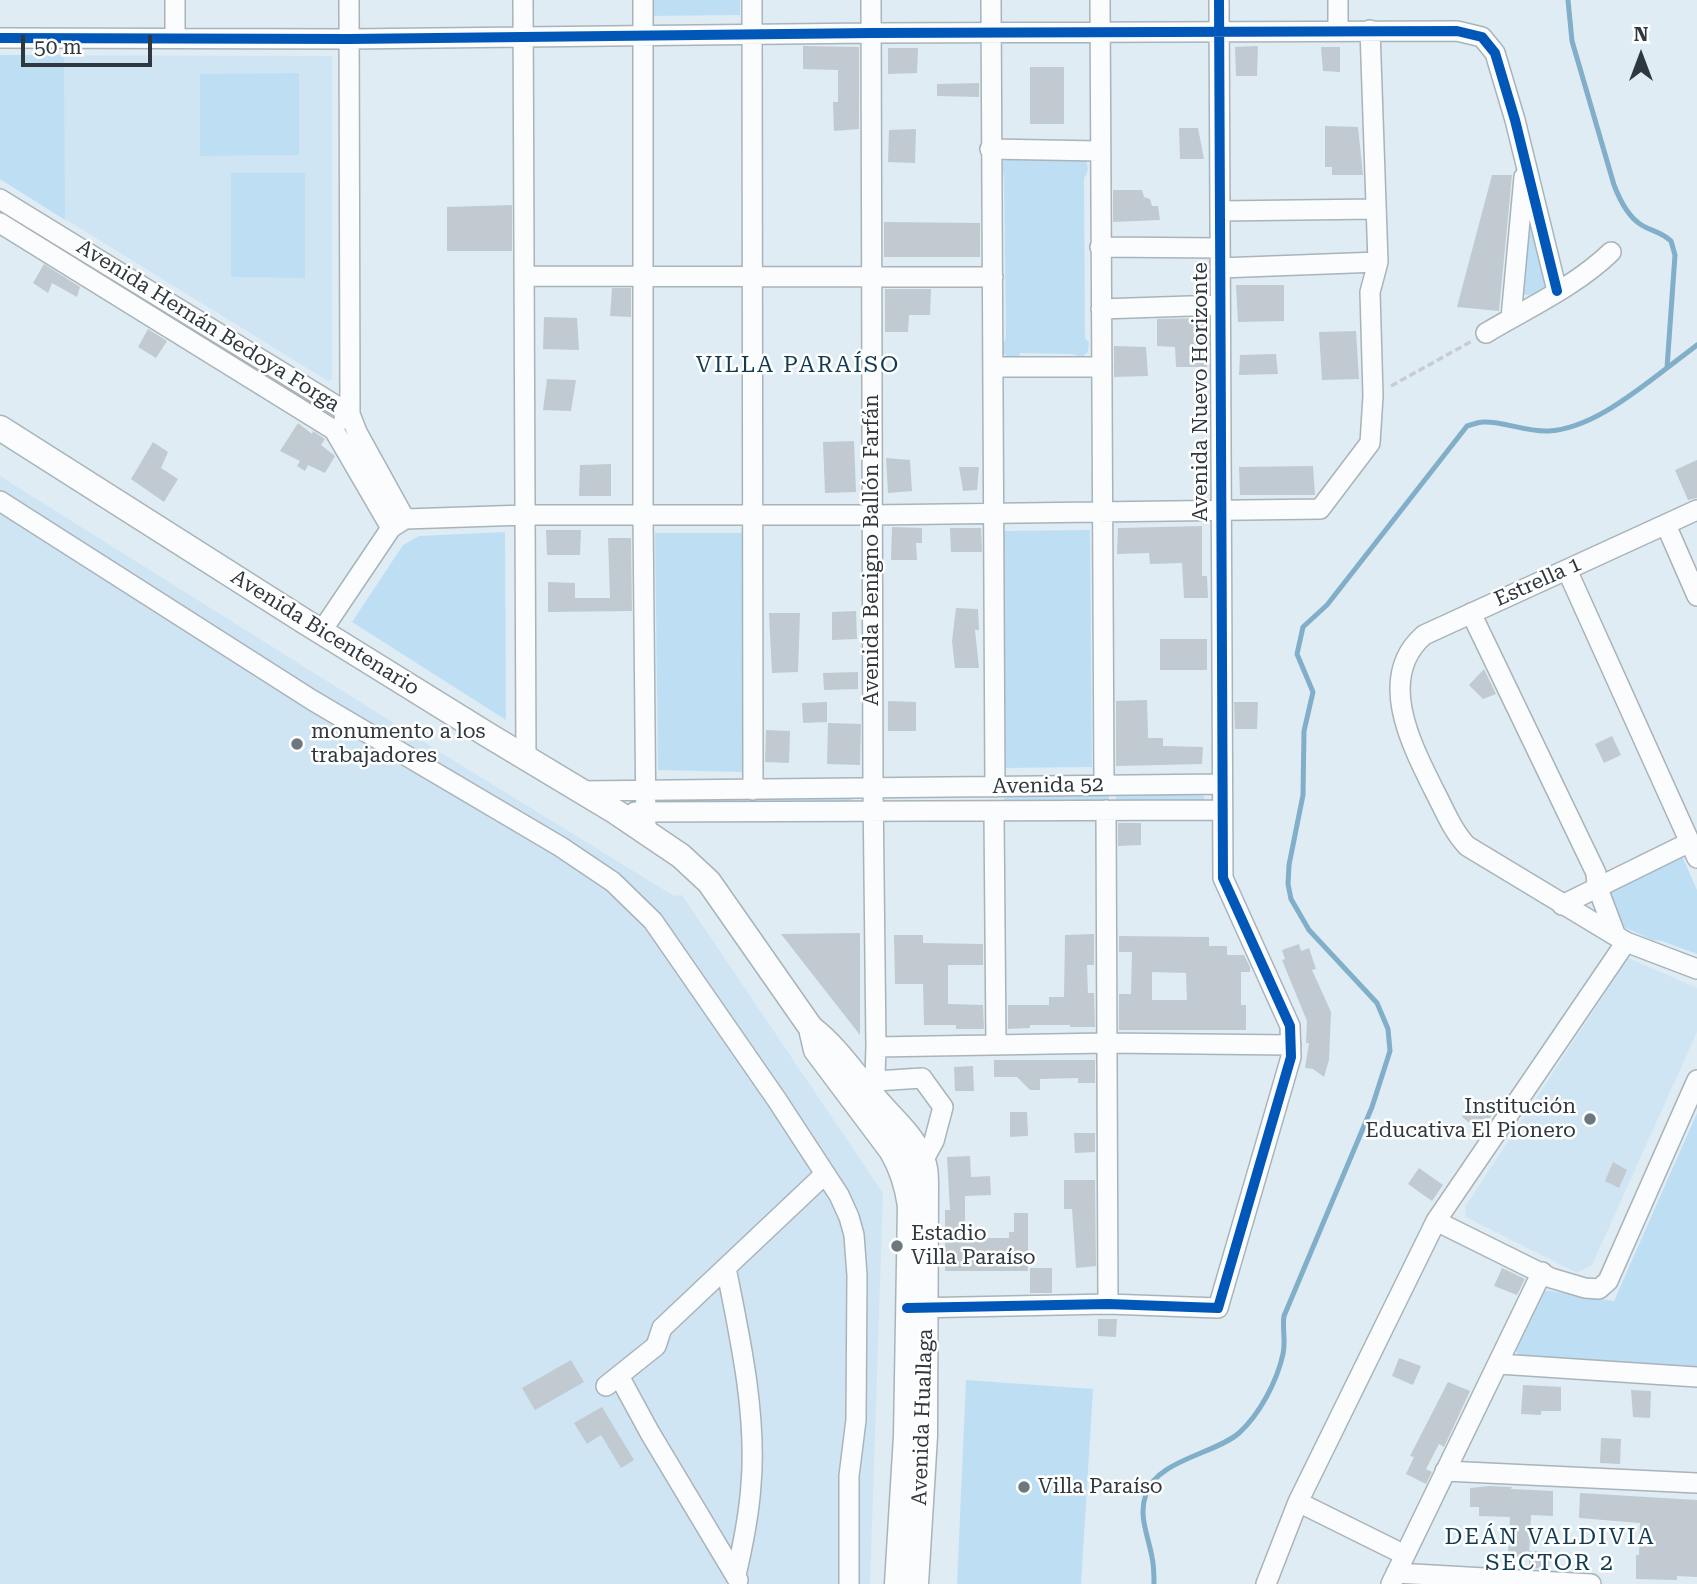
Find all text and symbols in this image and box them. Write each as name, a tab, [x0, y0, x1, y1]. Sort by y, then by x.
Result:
scale bar	[24, 21, 156, 65]
north arrow	[1606, 21, 1676, 91]
text: N	[1634, 23, 1648, 46]
text: 50 m	[34, 35, 82, 59]
street label: Avenida Hernán Bedoya Forga	[72, 234, 344, 418]
street label: Avenida Nuevo Horizonte	[1188, 262, 1214, 522]
district label: VILLA PARAÍSO	[697, 351, 899, 379]
street label: Avenida Benigno Ballón Farfán	[859, 394, 885, 706]
street label: Estrella 1	[1491, 552, 1585, 612]
street label: Avenida Bicentenario	[226, 565, 424, 701]
place label: monumento a los trabajadores	[311, 719, 486, 769]
marker: monumento a los trabajadores	[289, 736, 305, 752]
street label: Avenida 52	[992, 772, 1104, 800]
place label: Institución Educativa El Pionero	[1365, 1094, 1576, 1144]
marker: Institución Educativa El Pionero	[1582, 1111, 1598, 1127]
place label: Estadio Villa Paraíso	[911, 1221, 1036, 1271]
marker: Estadio Villa Paraíso	[889, 1238, 905, 1254]
street label: Avenida Huallaga	[907, 1328, 939, 1506]
place label: Villa Paraíso	[1038, 1474, 1163, 1500]
marker: Villa Paraíso	[1016, 1479, 1032, 1495]
district label: DEÁN VALDIVIA SECTOR 2	[1446, 1523, 1654, 1577]

